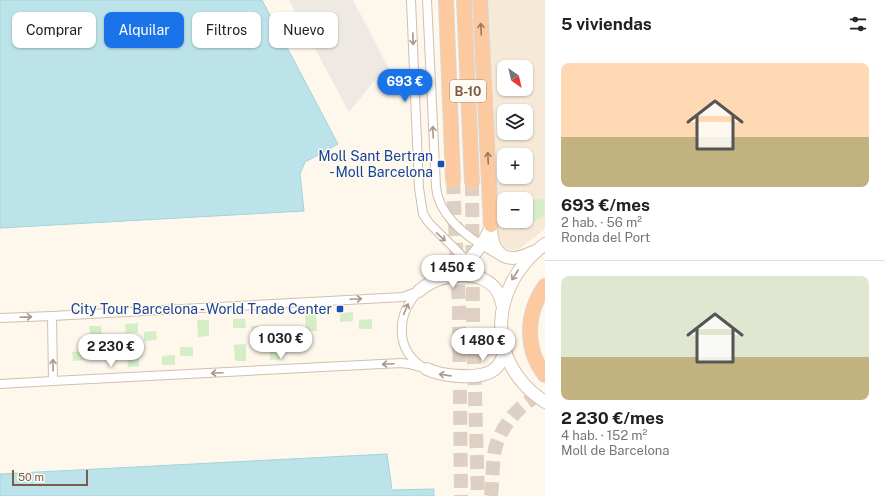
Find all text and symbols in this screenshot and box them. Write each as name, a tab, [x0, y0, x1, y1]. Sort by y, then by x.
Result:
chip: Comprar	[12, 12, 96, 48]
chip: Alquilar	[104, 12, 184, 48]
chip: Filtros	[192, 12, 261, 48]
chip: Nuevo	[269, 12, 338, 48]
icon: filters	[847, 13, 869, 35]
text: 5 viviendas	[561, 14, 652, 34]
one-way arrow	[478, 23, 485, 36]
one-way arrow	[409, 32, 416, 45]
north arrow	[497, 60, 533, 96]
map controls	[497, 60, 533, 228]
pin: 693 €	[377, 69, 433, 103]
text: 693 €	[386, 74, 424, 89]
road number: B-10	[450, 80, 486, 102]
icon: home	[679, 89, 751, 161]
button: layers	[497, 104, 533, 140]
one-way arrow	[429, 126, 437, 139]
place label: Moll Sant Bertran - Moll Barcelona	[318, 148, 433, 180]
button: +	[497, 148, 533, 184]
one-way arrow	[484, 152, 491, 165]
marker: Moll Sant Bertran - Moll Barcelona	[436, 159, 446, 169]
button: −	[497, 192, 533, 228]
text: 693 €/mes	[561, 195, 650, 215]
text: 2 hab. · 56 m²	[561, 215, 642, 230]
text: Ronda del Port	[561, 230, 650, 245]
one-way arrow	[436, 232, 446, 241]
pin: 1 450 €	[416, 255, 490, 289]
text: 1 450 €	[430, 260, 476, 275]
one-way arrow	[511, 269, 519, 281]
one-way arrow	[349, 296, 362, 303]
place label: City Tour Barcelona - World Trade Center	[71, 301, 332, 317]
icon: home	[679, 302, 751, 374]
marker: City Tour Barcelona - World Trade Center	[335, 304, 345, 314]
one-way arrow	[403, 304, 410, 316]
one-way arrow	[19, 313, 32, 320]
pin: 1 030 €	[244, 326, 318, 360]
pin: 1 480 €	[446, 328, 520, 362]
text: 1 030 €	[258, 331, 304, 346]
text: 1 480 €	[460, 333, 506, 348]
pin: 2 230 €	[74, 334, 148, 368]
text: 2 230 €	[87, 339, 135, 354]
one-way arrow	[49, 359, 57, 372]
one-way arrow	[382, 361, 395, 368]
one-way arrow	[211, 369, 224, 377]
one-way arrow	[439, 372, 452, 379]
text: 2 230 €/mes	[561, 408, 664, 428]
text: 4 hab. · 152 m²	[561, 428, 647, 443]
text: Moll de Barcelona	[561, 443, 670, 458]
scale bar	[12, 468, 88, 487]
text: 50 m	[18, 471, 44, 483]

